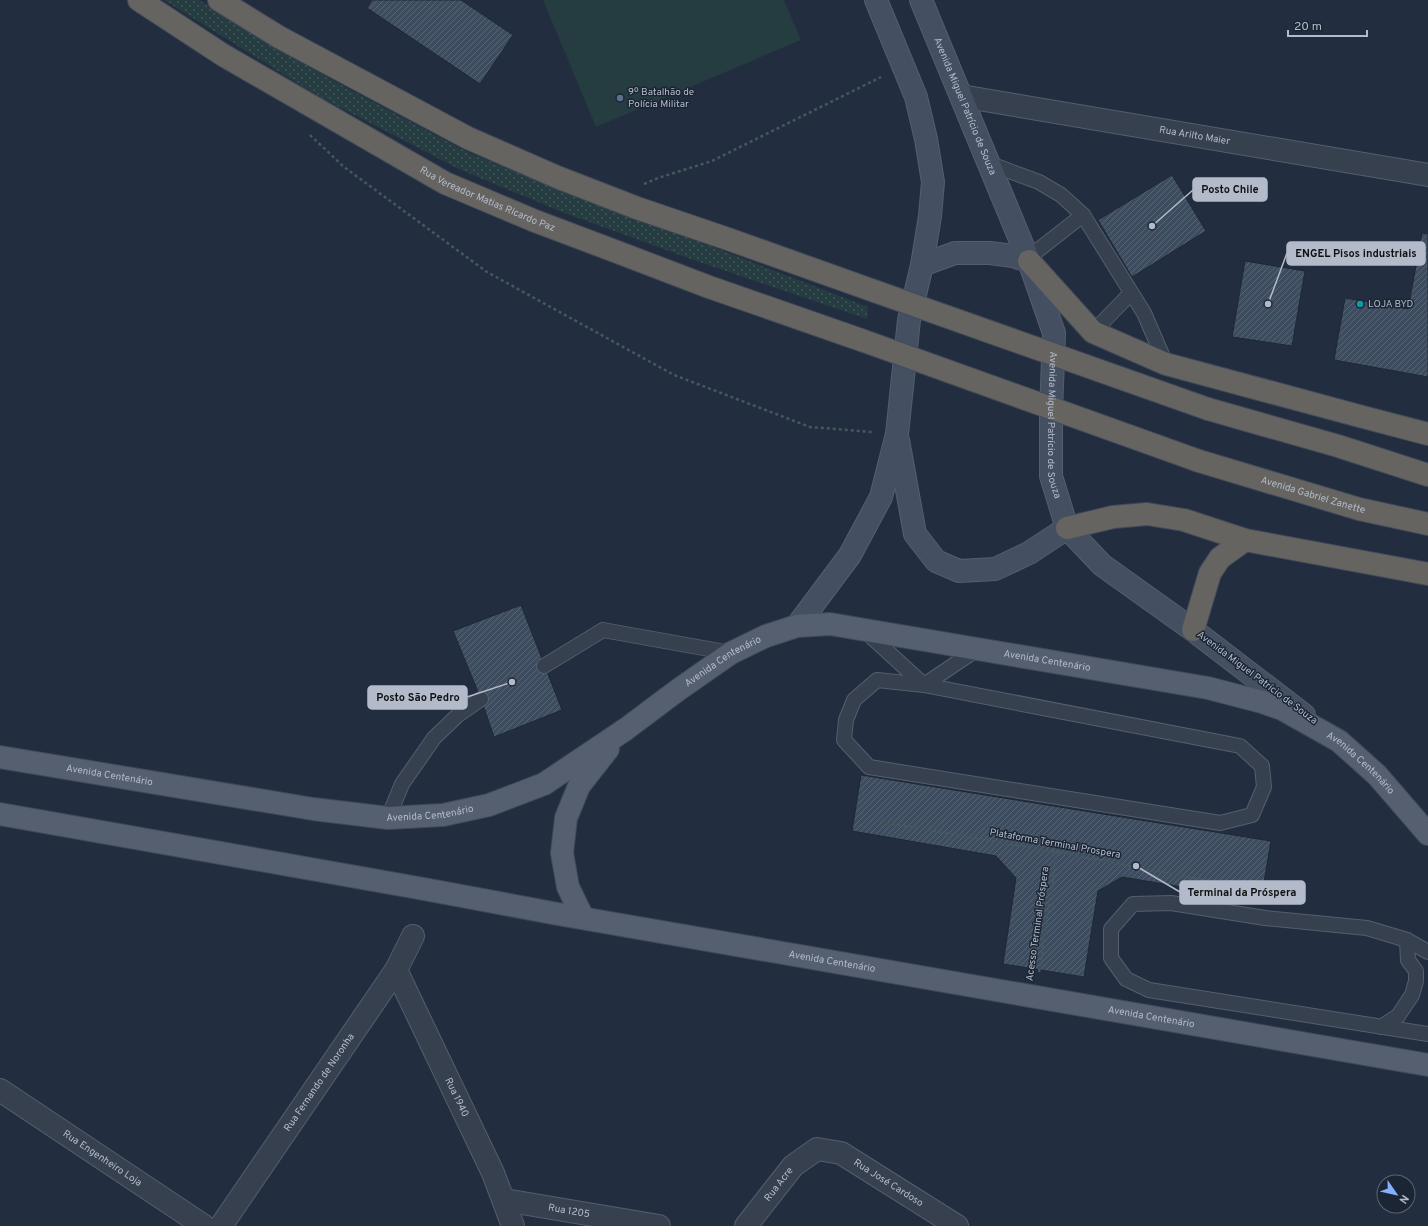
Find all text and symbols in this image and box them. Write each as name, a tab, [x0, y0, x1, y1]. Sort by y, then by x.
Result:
scale bar	[1288, 12, 1367, 38]
text: 20 m	[1294, 19, 1322, 35]
street label: Avenida Miguel Patrício de Souza	[931, 35, 999, 177]
place label: 9º Batalhão de Polícia Militar	[628, 86, 694, 111]
marker: 9º Batalhão de Polícia Militar	[615, 93, 625, 103]
street label: Rua Arilto Maier	[1158, 123, 1231, 148]
street label: Rua Vereador Matias Ricardo Paz	[417, 163, 557, 235]
callout: Posto Chile	[1193, 178, 1267, 201]
text: Posto Chile	[1201, 183, 1259, 197]
callout: ENGEL Pisos industriais	[1287, 242, 1425, 265]
text: ENGEL Pisos industriais	[1295, 247, 1417, 261]
place label: LOJA BYD	[1368, 298, 1414, 311]
marker: LOJA BYD	[1355, 299, 1365, 309]
street label: Avenida Miguel Patrício de Souza	[1045, 351, 1064, 500]
street label: Avenida Gabriel Zanette	[1259, 473, 1366, 517]
street label: Avenida Miguel Patrício de Souza	[1194, 628, 1320, 728]
street label: Avenida Centenário	[682, 633, 764, 690]
street label: Avenida Centenário	[1003, 647, 1092, 675]
callout: Posto São Pedro	[368, 686, 467, 709]
text: Posto São Pedro	[376, 691, 460, 705]
street label: Avenida Centenário	[1324, 729, 1398, 797]
street label: Avenida Centenário	[65, 762, 154, 789]
street label: Avenida Centenário	[386, 802, 475, 825]
street label: Plataforma Terminal Prospera	[989, 826, 1121, 862]
street label: Acesso Terminal Próspera	[1024, 866, 1052, 982]
callout: Terminal da Próspera	[1180, 881, 1305, 904]
text: Terminal da Próspera	[1188, 886, 1297, 900]
street label: Avenida Centenário	[788, 948, 877, 976]
street label: Avenida Centenário	[1107, 1003, 1196, 1031]
street label: Rua Fernando de Noronha	[281, 1031, 357, 1134]
street label: Rua 1940	[442, 1075, 472, 1119]
street label: Rua Engenheiro Loja	[60, 1127, 144, 1189]
street label: Rua José Cardoso	[851, 1156, 926, 1210]
street label: Rua Acre	[761, 1164, 796, 1204]
north arrow	[1376, 1174, 1416, 1214]
text: N	[1395, 1192, 1411, 1206]
street label: Rua 1205	[547, 1201, 591, 1221]

